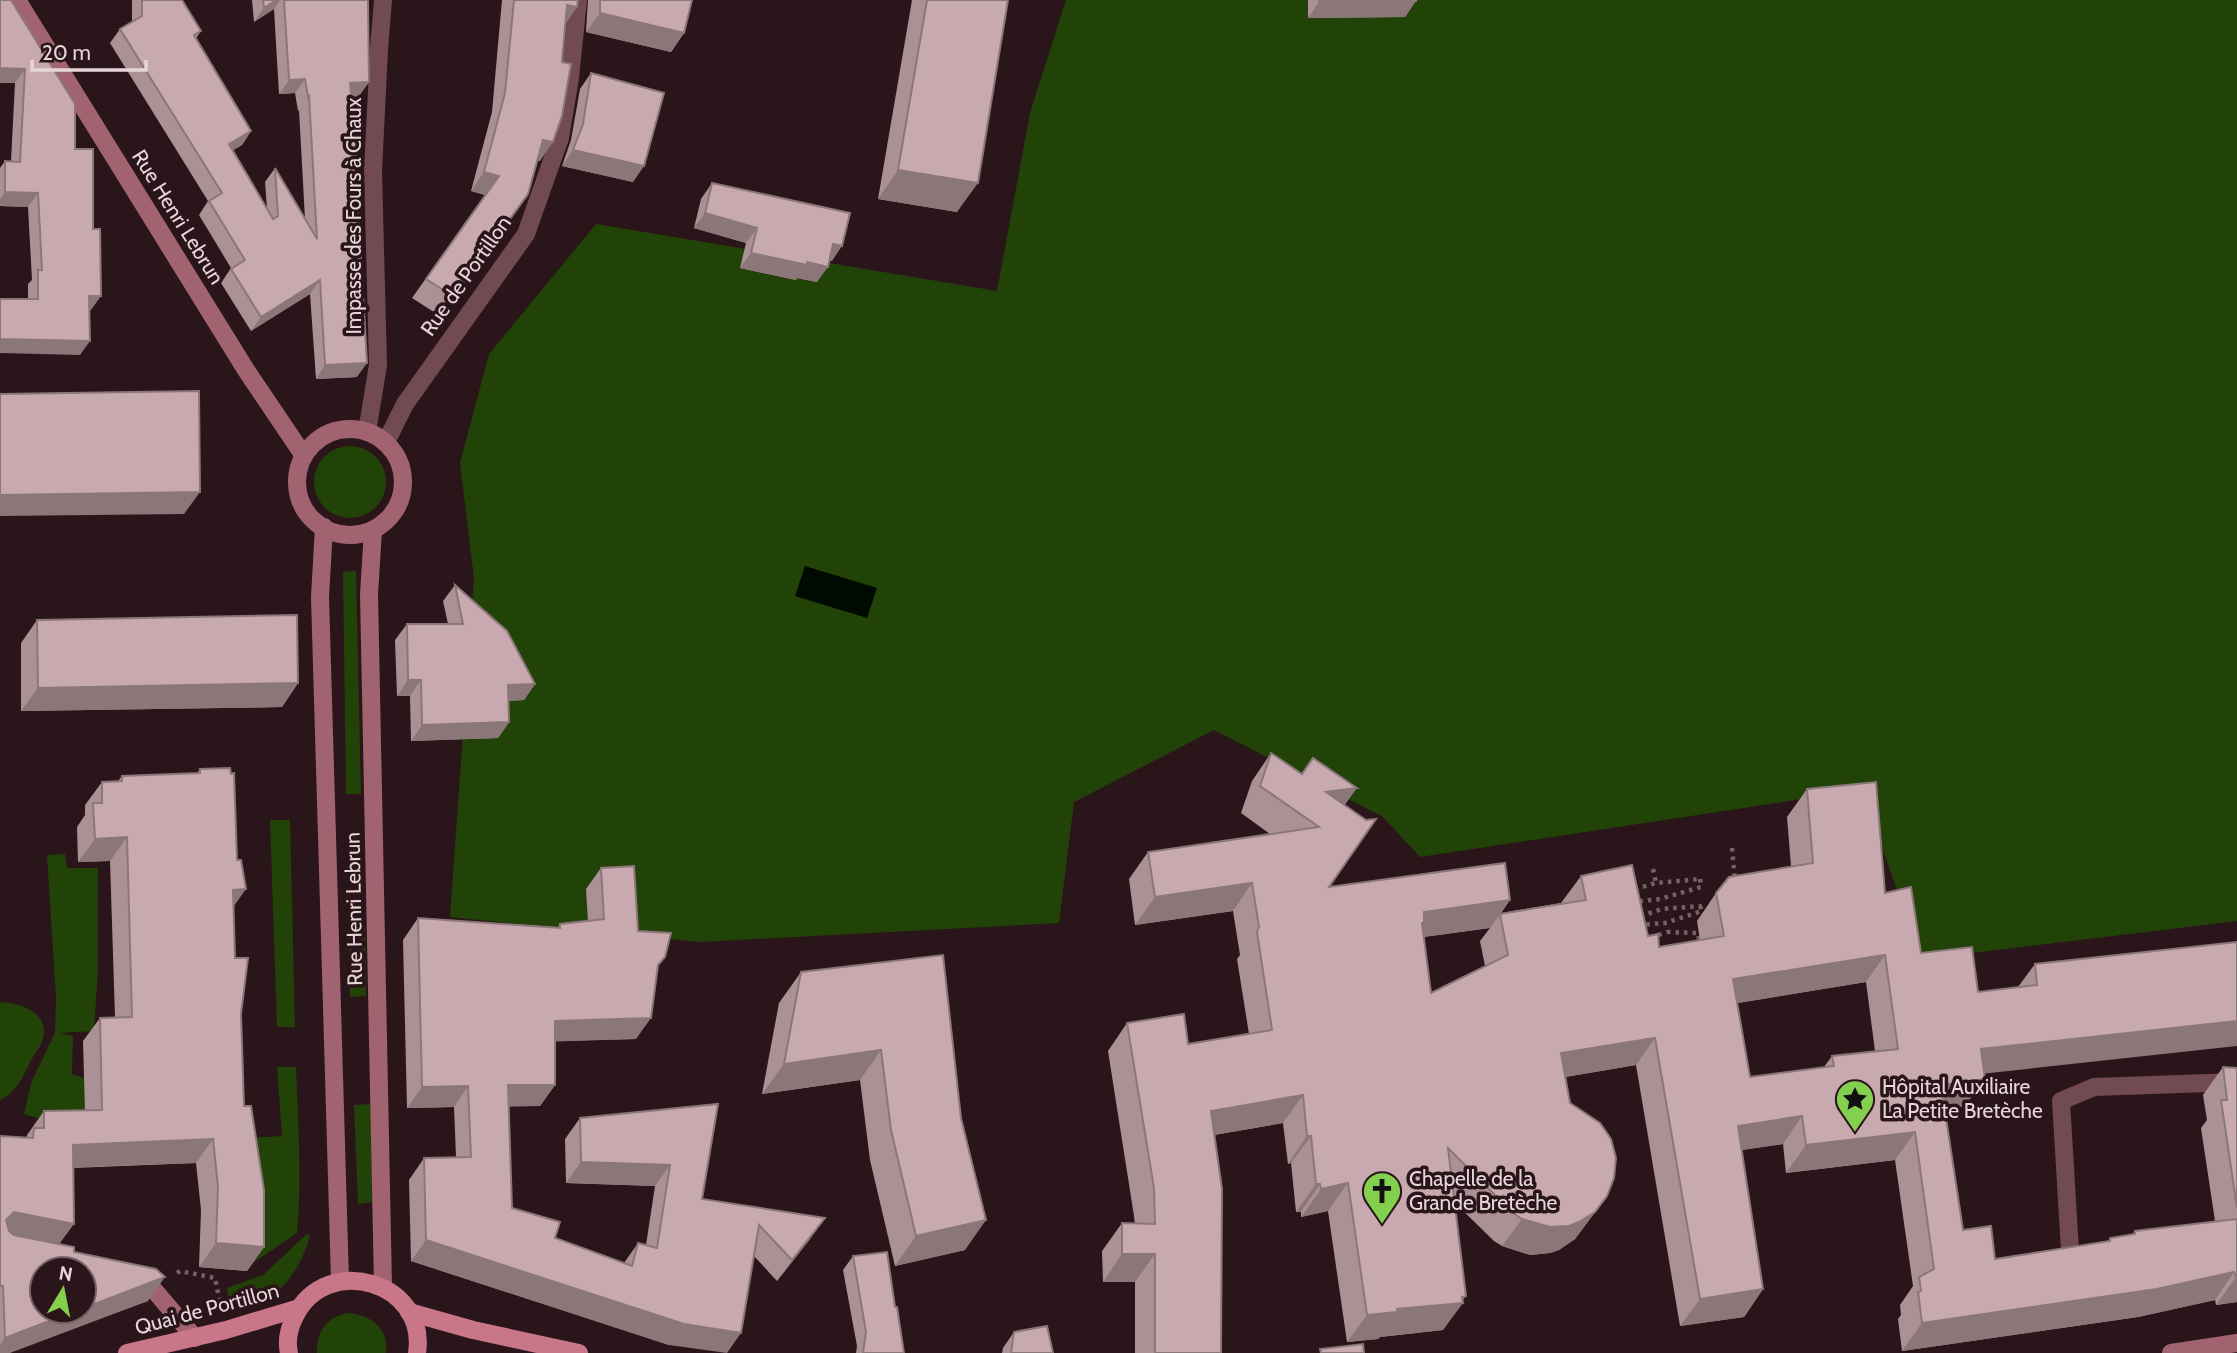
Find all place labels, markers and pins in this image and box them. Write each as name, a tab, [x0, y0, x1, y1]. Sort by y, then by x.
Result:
place label: Hôpital Auxiliaire La Petite Bretèche	[1882, 1074, 2043, 1123]
place icon: Hôpital Auxiliaire La Petite Bretèche	[1834, 1078, 1876, 1133]
place label: Chapelle de la Grande Bretèche	[1409, 1166, 1558, 1215]
church icon: Chapelle de la Grande Bretèche	[1361, 1170, 1403, 1225]

